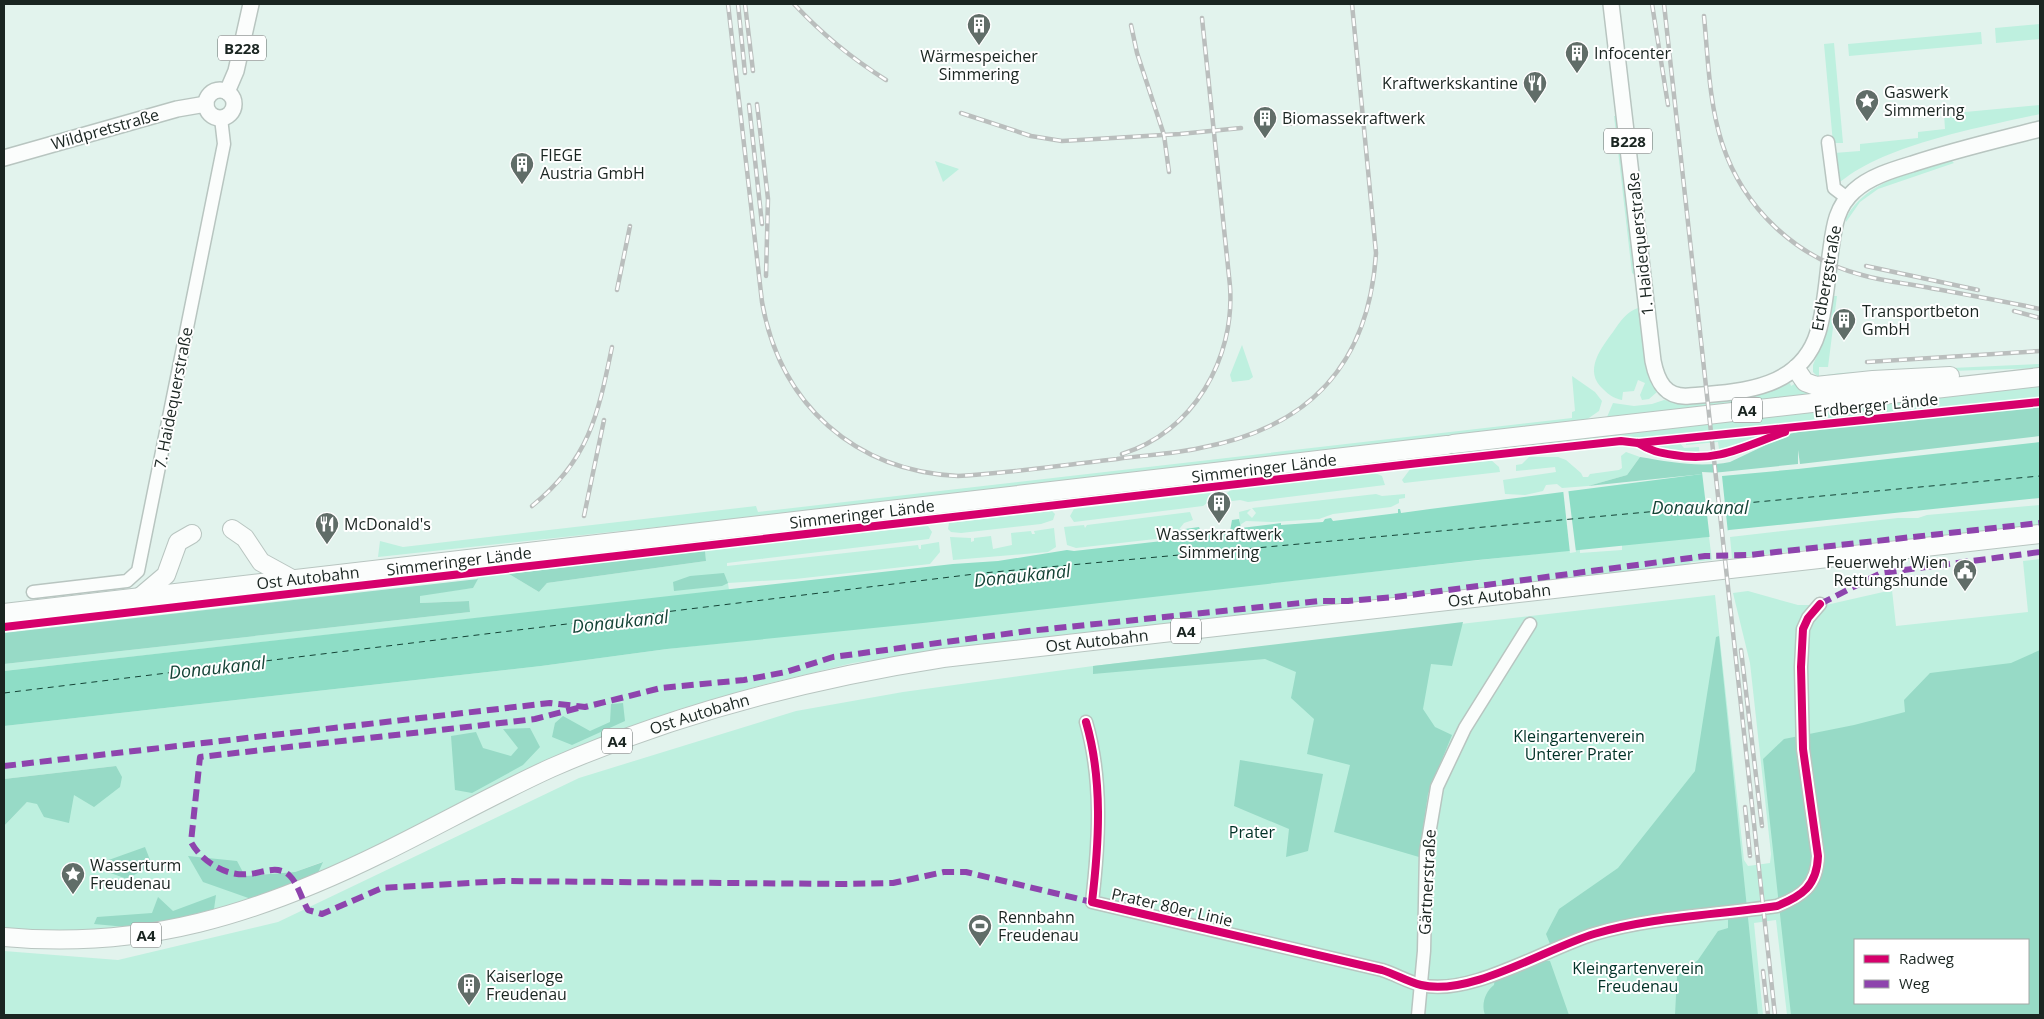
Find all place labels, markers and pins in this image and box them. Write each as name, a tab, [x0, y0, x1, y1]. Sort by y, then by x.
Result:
building icon: Wärmespeicher Simmering	[966, 12, 992, 46]
building icon: Infocenter	[1564, 40, 1590, 74]
place label: Infocenter	[1594, 42, 1671, 64]
place label: Wärmespeicher Simmering	[920, 45, 1038, 85]
restaurant icon: Kraftwerkskantine	[1522, 70, 1548, 104]
place label: Kraftwerkskantine	[1382, 72, 1518, 94]
place label: Gaswerk Simmering	[1884, 81, 1965, 121]
place icon: Gaswerk Simmering	[1854, 88, 1880, 122]
building icon: Biomassekraftwerk	[1252, 105, 1278, 139]
place label: Biomassekraftwerk	[1282, 107, 1426, 129]
place label: FIEGE Austria GmbH	[540, 144, 645, 184]
building icon: FIEGE Austria GmbH	[509, 151, 535, 185]
place label: Transportbeton GmbH	[1862, 300, 1979, 340]
building icon: Transportbeton GmbH	[1831, 307, 1857, 341]
building icon: Wasserkraftwerk Simmering	[1206, 490, 1232, 524]
restaurant icon: McDonald's	[314, 511, 340, 545]
place label: McDonald's	[344, 513, 431, 535]
place label: Wasserkraftwerk Simmering	[1156, 523, 1282, 563]
place label: Feuerwehr Wien Rettungshunde	[1826, 551, 1948, 591]
public building icon: Feuerwehr Wien Rettungshunde	[1952, 558, 1978, 592]
place label: Wasserturm Freudenau	[90, 854, 181, 894]
place icon: Wasserturm Freudenau	[60, 861, 86, 895]
place label: Rennbahn Freudenau	[998, 906, 1079, 946]
sports icon: Rennbahn Freudenau	[967, 913, 993, 947]
place label: Kaiserloge Freudenau	[486, 965, 567, 1005]
building icon: Kaiserloge Freudenau	[456, 972, 482, 1006]

